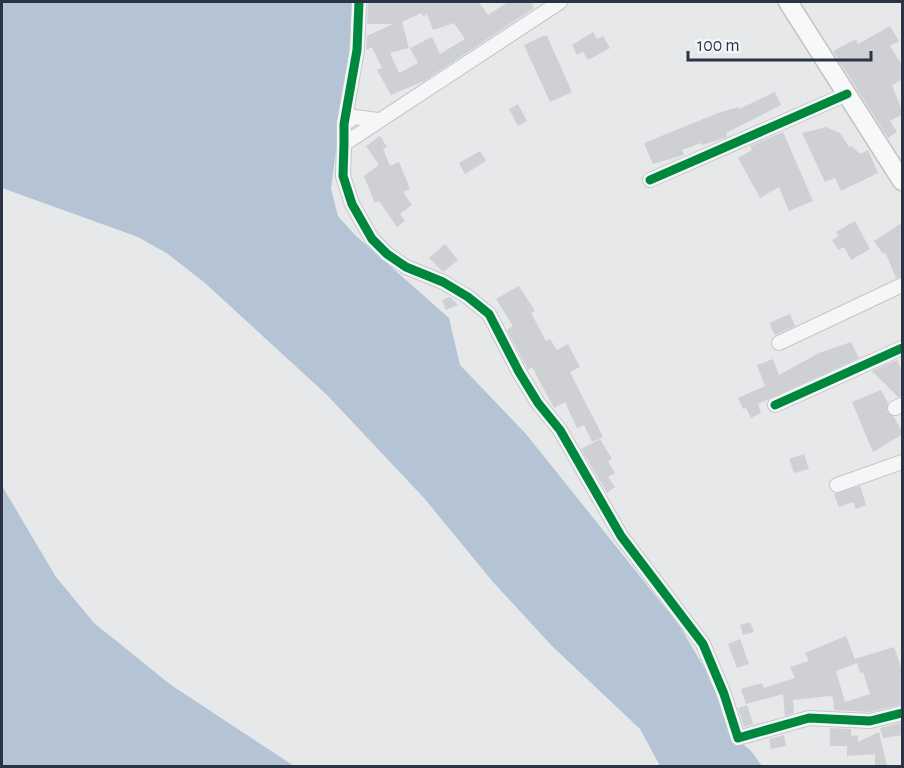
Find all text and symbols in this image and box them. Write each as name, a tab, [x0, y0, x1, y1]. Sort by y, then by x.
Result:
scale bar	[688, 24, 871, 62]
text: 100 m	[697, 37, 740, 55]

